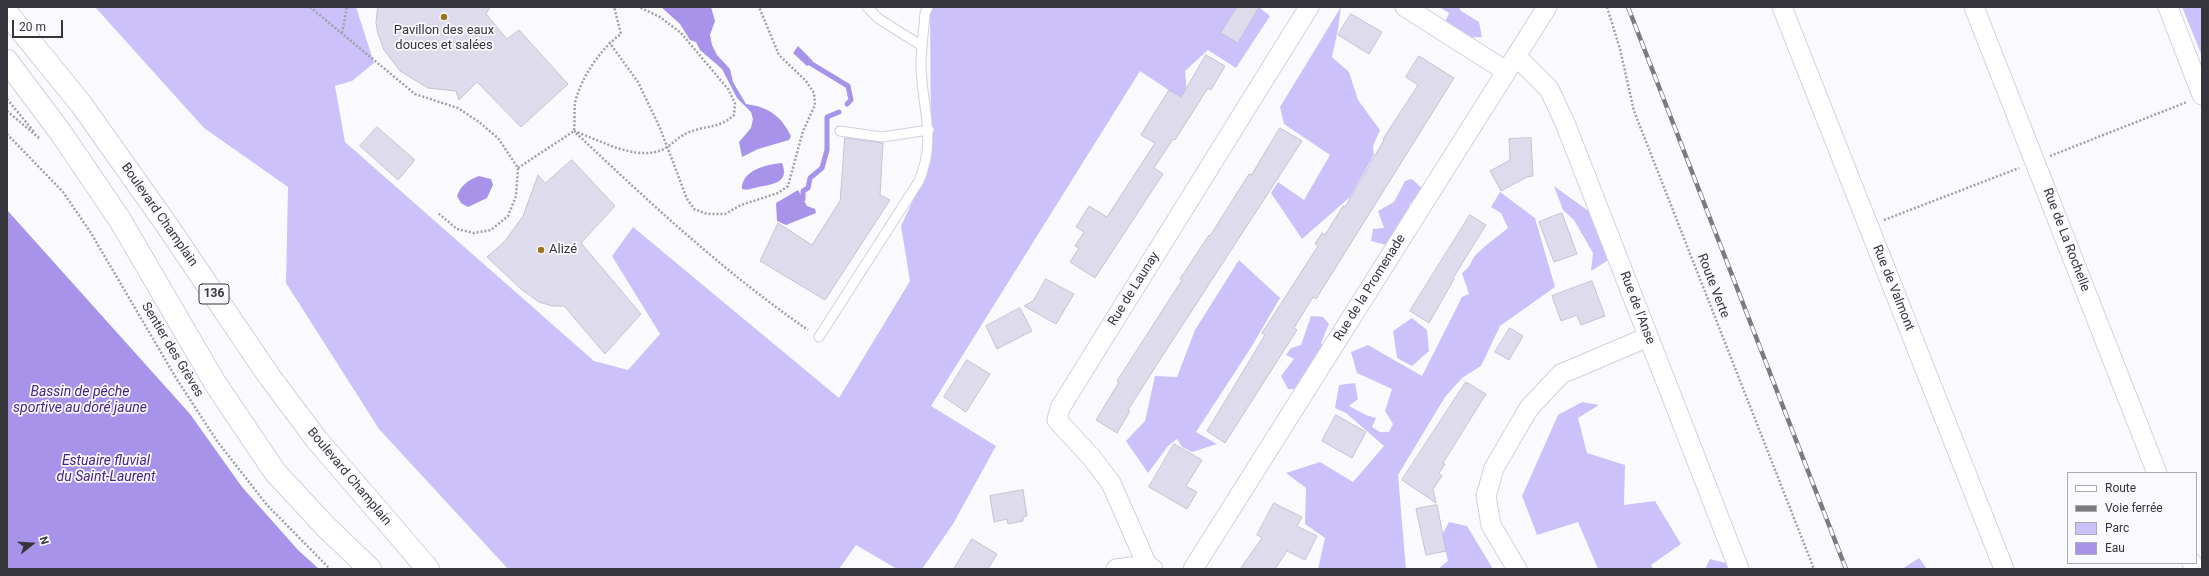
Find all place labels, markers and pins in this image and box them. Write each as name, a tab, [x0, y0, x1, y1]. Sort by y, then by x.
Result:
marker: Pavillon des eaux douces et salées	[439, 12, 449, 22]
place label: Pavillon des eaux douces et salées	[394, 23, 494, 54]
place label: Alizé	[549, 242, 577, 258]
marker: Alizé	[536, 245, 546, 255]

